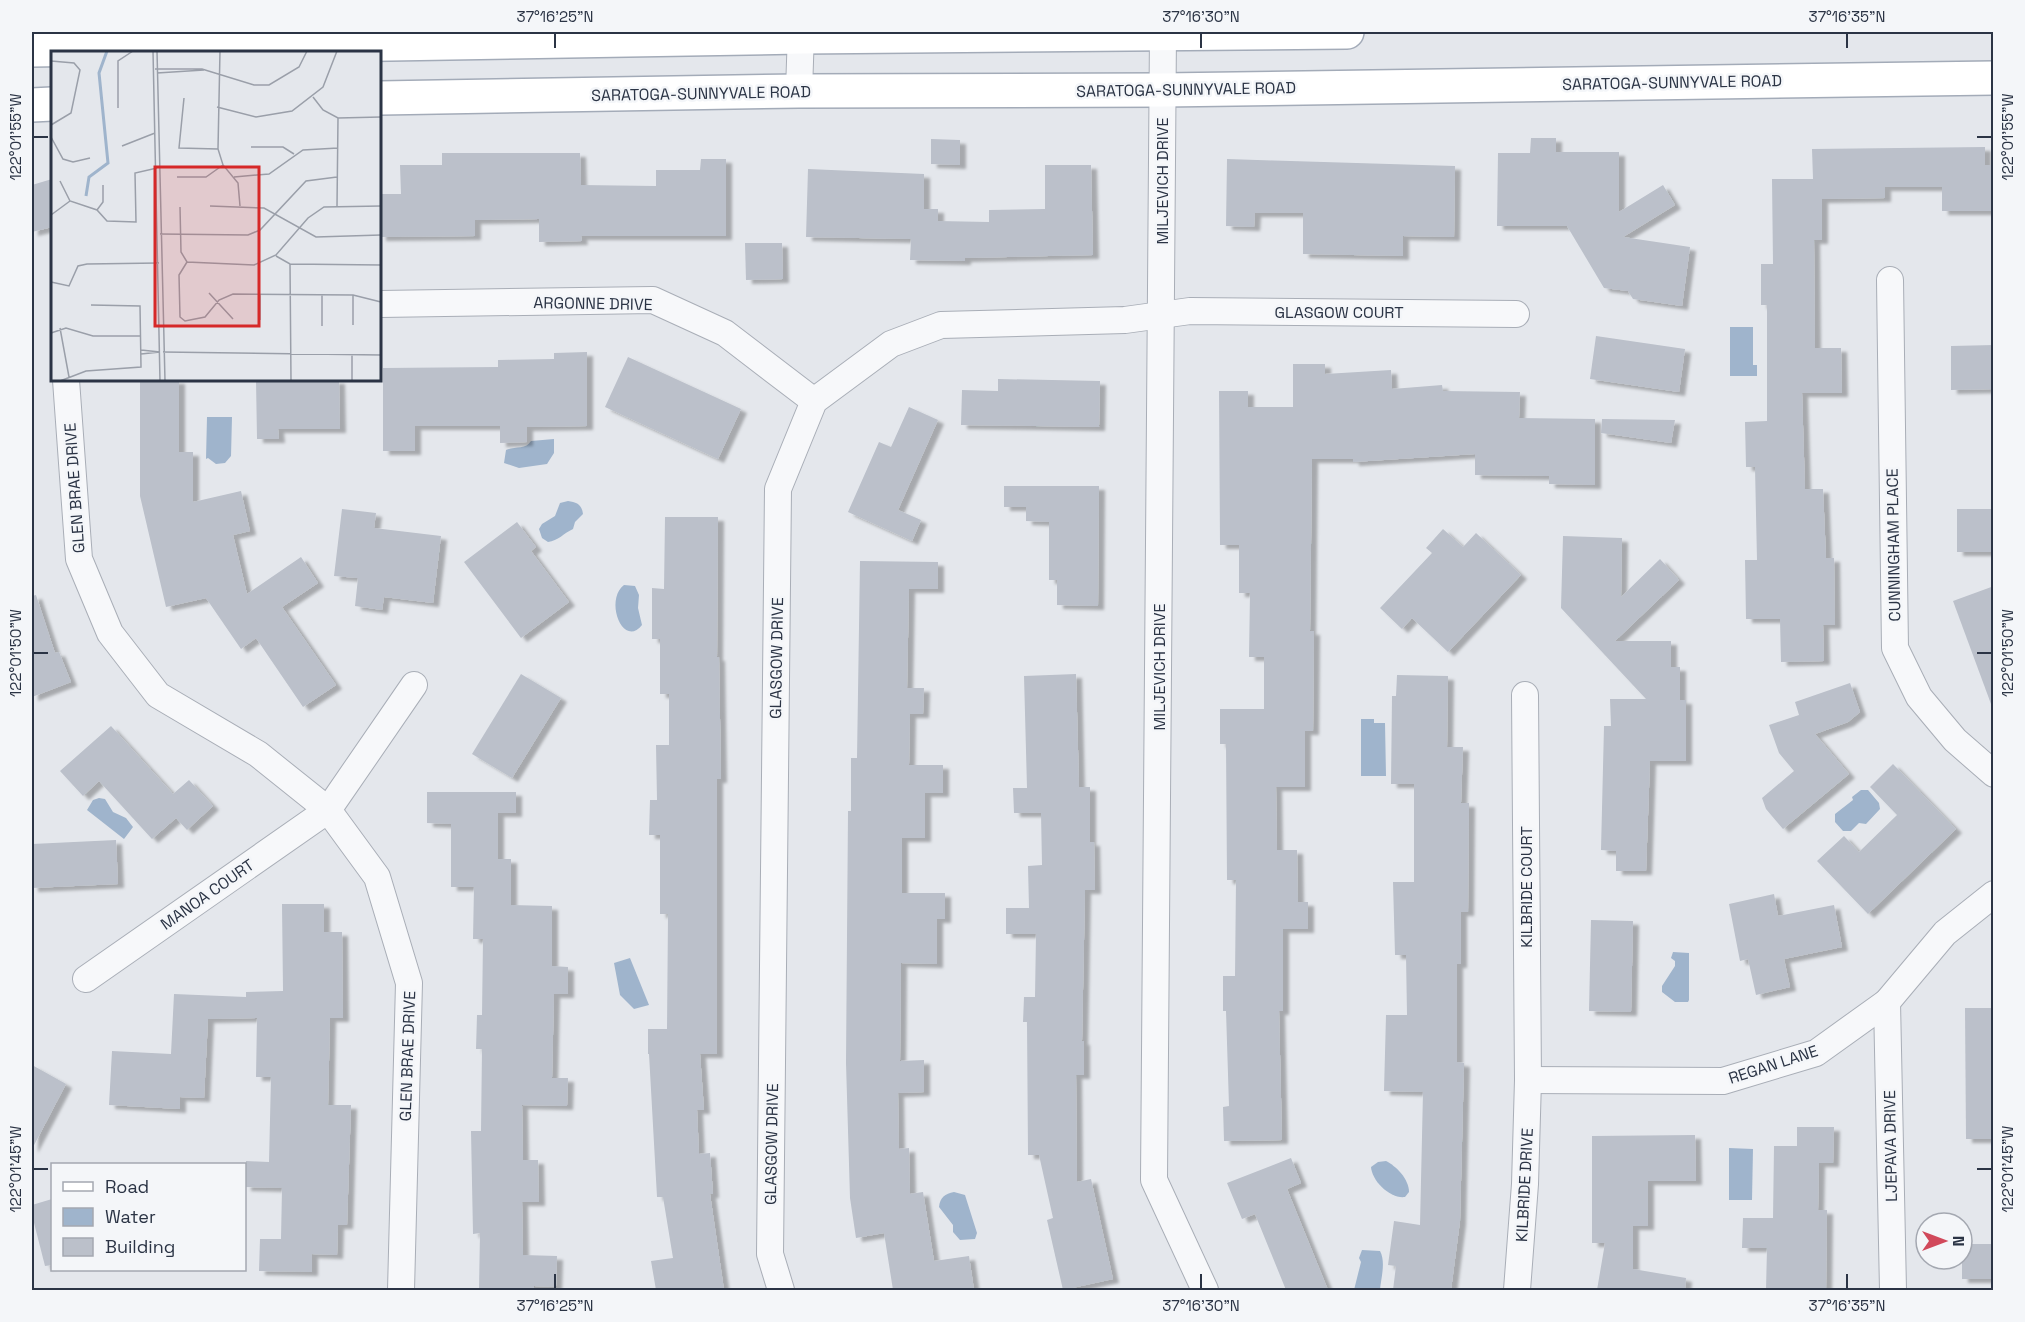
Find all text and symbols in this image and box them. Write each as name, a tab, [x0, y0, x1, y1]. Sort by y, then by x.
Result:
text: 37°16'25"N	[517, 7, 593, 26]
text: 37°16'30"N	[1162, 7, 1240, 26]
text: 37°16'35"N	[1809, 7, 1885, 26]
inset map	[51, 51, 381, 381]
street label: SARATOGA-SUNNYVALE ROAD	[1562, 70, 1782, 95]
street label: SARATOGA-SUNNYVALE ROAD	[1076, 77, 1296, 102]
street label: SARATOGA-SUNNYVALE ROAD	[591, 81, 811, 106]
text: 122°01'55"W	[6, 93, 25, 181]
text: 122°01'55"W	[1998, 93, 2017, 181]
street label: MILJEVICH DRIVE	[1152, 117, 1173, 245]
street label: ARGONNE DRIVE	[533, 292, 653, 315]
street label: GLASGOW COURT	[1274, 302, 1404, 323]
street label: GLEN BRAE DRIVE	[59, 422, 90, 554]
street label: CUNNINGHAM PLACE	[1882, 468, 1905, 622]
street label: GLASGOW DRIVE	[765, 597, 788, 719]
street label: MILJEVICH DRIVE	[1149, 603, 1170, 731]
text: 122°01'50"W	[6, 609, 25, 697]
text: 122°01'50"W	[1998, 609, 2017, 697]
street label: KILBRIDE COURT	[1516, 826, 1537, 948]
street label: MANOA COURT	[156, 854, 258, 935]
street label: GLEN BRAE DRIVE	[395, 990, 420, 1122]
street label: REGAN LANE	[1726, 1040, 1821, 1089]
street label: GLASGOW DRIVE	[760, 1083, 783, 1205]
street label: LJEPAVA DRIVE	[1879, 1090, 1902, 1202]
text: 122°01'45"W	[6, 1126, 25, 1212]
text: 122°01'45"W	[1998, 1126, 2017, 1212]
street label: KILBRIDE DRIVE	[1511, 1127, 1538, 1243]
legend	[51, 1163, 246, 1271]
text: Road	[105, 1175, 149, 1198]
text: Water	[105, 1205, 156, 1228]
north arrow	[1914, 1211, 1974, 1271]
text: Building	[105, 1235, 175, 1258]
text: N	[1948, 1236, 1969, 1246]
text: 37°16'25"N	[517, 1296, 593, 1315]
text: 37°16'30"N	[1162, 1296, 1240, 1315]
text: 37°16'35"N	[1809, 1296, 1885, 1315]

